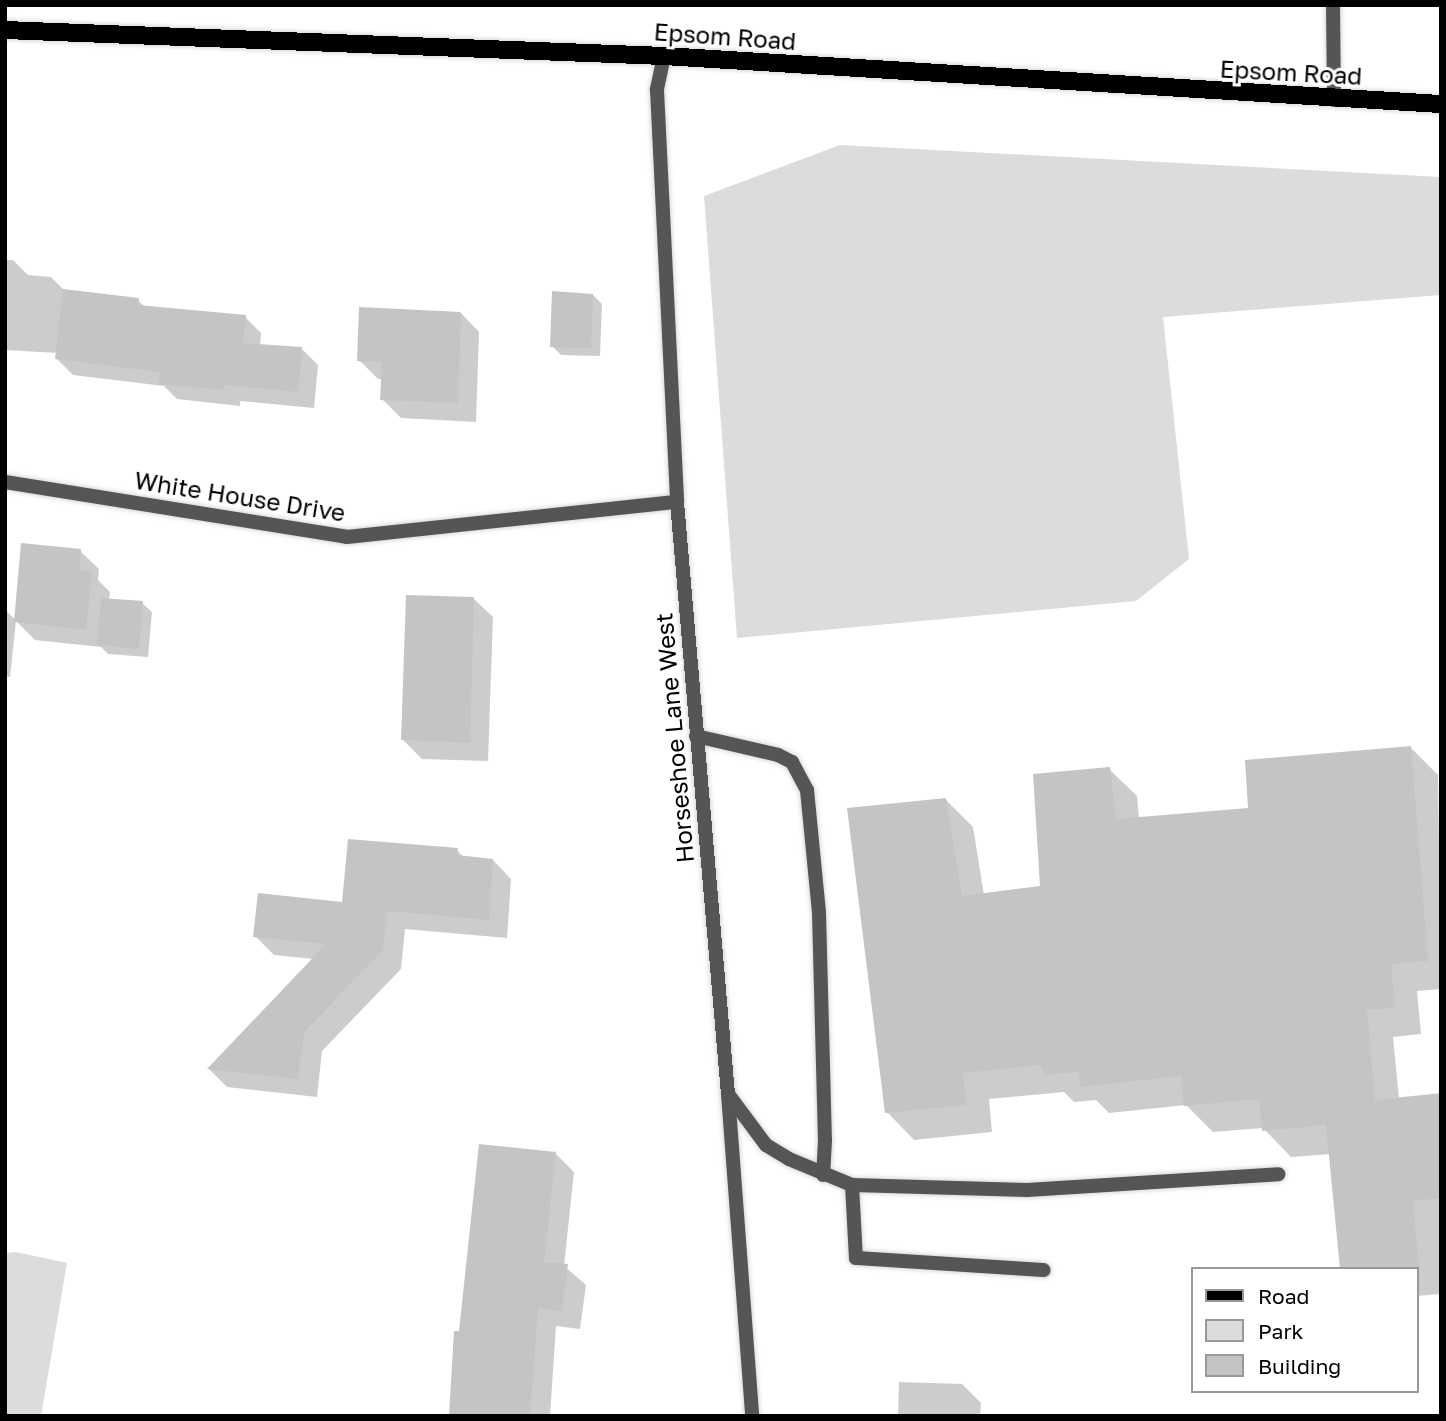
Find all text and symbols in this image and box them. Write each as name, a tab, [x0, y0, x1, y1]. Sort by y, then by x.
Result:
street label: Epsom Road	[653, 17, 797, 55]
street label: Epsom Road	[1219, 54, 1363, 90]
street label: White House Drive	[133, 465, 347, 527]
street label: Horseshoe Lane West	[649, 612, 699, 864]
legend	[1190, 1267, 1418, 1393]
text: Road	[1258, 1283, 1309, 1309]
text: Park	[1258, 1318, 1303, 1344]
text: Building	[1258, 1353, 1341, 1379]

